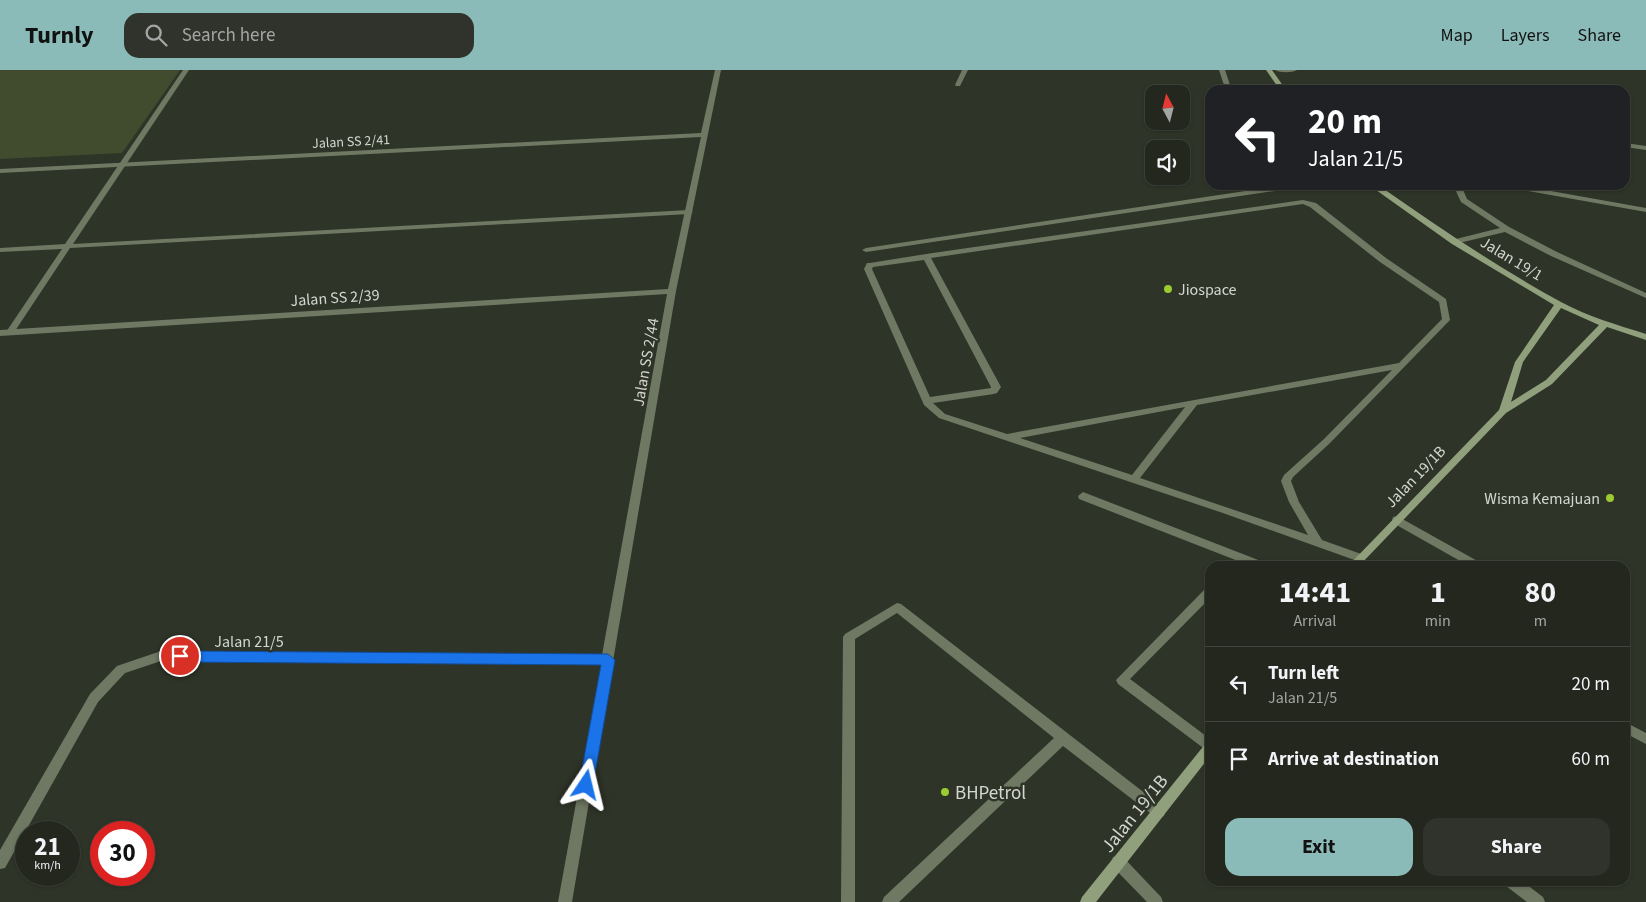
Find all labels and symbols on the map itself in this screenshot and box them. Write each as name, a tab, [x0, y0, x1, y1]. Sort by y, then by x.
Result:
north arrow	[1145, 85, 1190, 130]
street label: Jalan SS 2/41	[311, 130, 391, 154]
street label: Jalan 19/1	[1476, 232, 1547, 286]
place label: Jiospace	[1178, 279, 1237, 301]
marker: Jiospace	[1162, 283, 1174, 295]
street label: Jalan SS 2/39	[290, 284, 380, 312]
street label: Jalan SS 2/44	[627, 316, 665, 408]
street label: Jalan 19/1B	[1380, 441, 1451, 513]
place label: Wisma Kemajuan	[1484, 488, 1600, 510]
marker: Wisma Kemajuan	[1604, 492, 1616, 504]
street label: Jalan 21/5	[214, 631, 284, 653]
pin	[159, 635, 201, 677]
position arrow	[559, 758, 611, 810]
street label: Jalan 19/1B	[1095, 769, 1175, 859]
place label: BHPetrol	[955, 780, 1026, 807]
marker: BHPetrol	[939, 786, 951, 798]
speed limit sign: 30	[90, 821, 155, 886]

